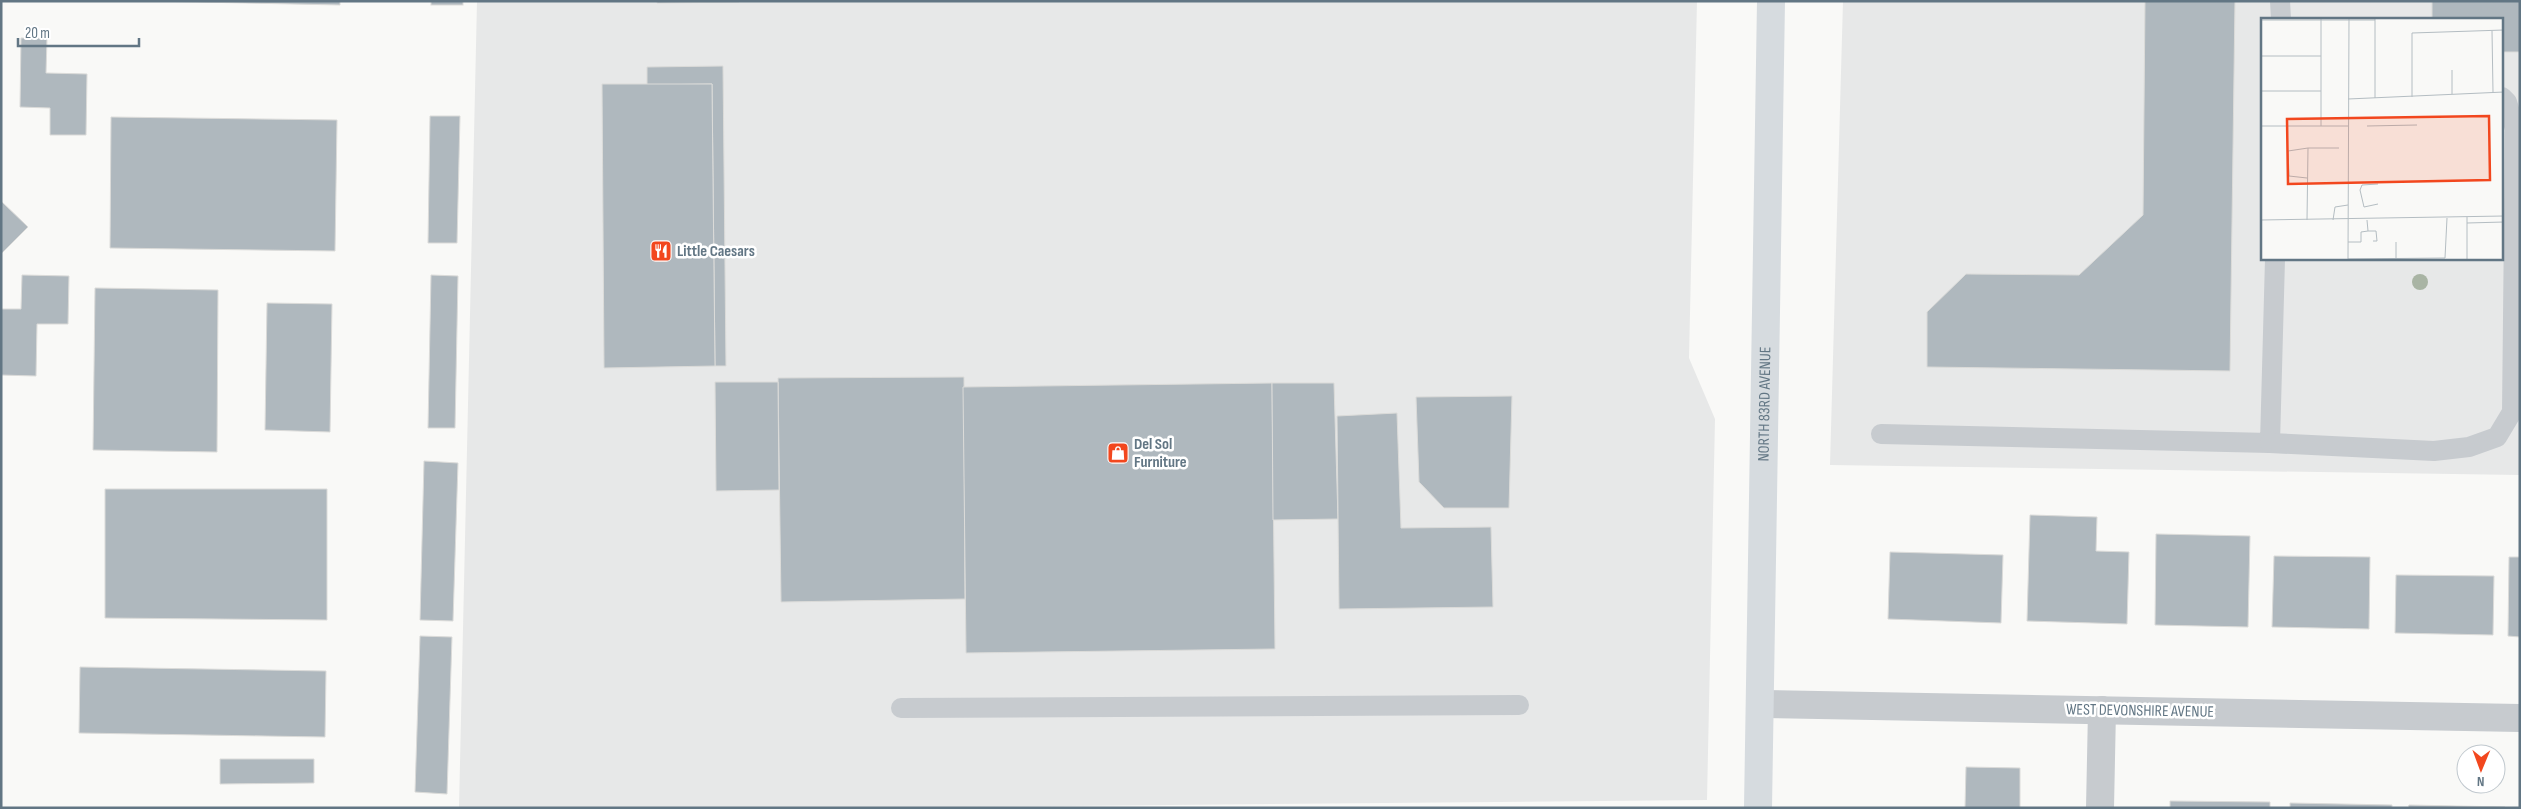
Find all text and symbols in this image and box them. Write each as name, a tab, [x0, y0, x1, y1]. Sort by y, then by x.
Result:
scale bar	[18, 15, 139, 47]
inset map	[2261, 18, 2504, 260]
text: 20 m	[25, 24, 50, 43]
restaurant icon: Little Caesars	[649, 239, 673, 263]
place label: Little Caesars	[677, 242, 755, 261]
street label: NORTH 83RD AVENUE	[1754, 346, 1775, 462]
place label: Del Sol Furniture	[1134, 435, 1187, 472]
shop icon: Del Sol Furniture	[1106, 441, 1130, 465]
street label: WEST DEVONSHIRE AVENUE	[2066, 700, 2214, 722]
north arrow	[2456, 744, 2506, 794]
text: N	[2477, 773, 2485, 790]

